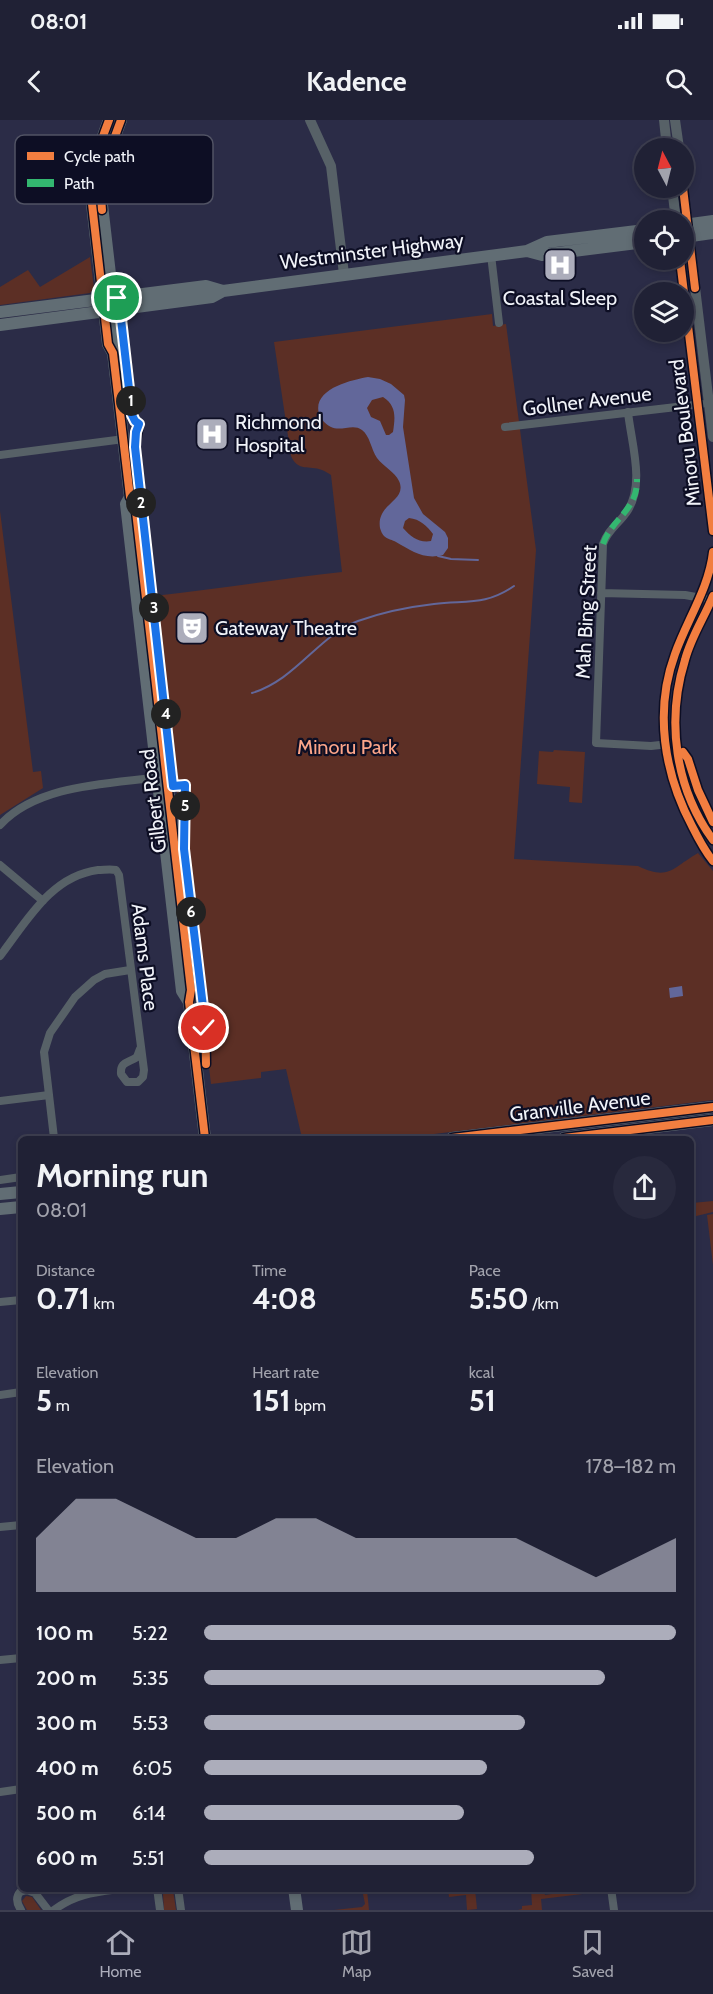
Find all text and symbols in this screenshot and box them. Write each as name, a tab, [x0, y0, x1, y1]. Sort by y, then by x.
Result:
text: 08:01	[30, 8, 87, 35]
icon: back	[18, 65, 51, 98]
text: Kadence	[306, 65, 407, 98]
icon: search	[662, 65, 695, 98]
legend	[15, 135, 213, 204]
north arrow	[634, 138, 694, 198]
map controls	[634, 138, 694, 342]
text: Cycle path	[64, 147, 135, 166]
text: Path	[64, 174, 95, 193]
button: locate	[634, 210, 694, 270]
street label: Westminster Highway	[279, 228, 465, 274]
hospital icon: Coastal Sleep	[542, 247, 578, 283]
pin	[91, 272, 142, 323]
icon: arrive	[100, 281, 133, 314]
button: layers	[634, 282, 694, 342]
place label: Coastal Sleep	[503, 286, 617, 310]
street label: Minoru Boulevard	[664, 358, 706, 508]
street label: Gollner Avenue	[521, 381, 653, 421]
pin: 1	[116, 386, 146, 416]
text: 1	[128, 391, 134, 410]
place label: Richmond Hospital	[235, 410, 322, 457]
hospital icon: Richmond Hospital	[194, 416, 230, 452]
pin: 2	[126, 488, 156, 518]
text: 2	[137, 493, 145, 512]
street label: Mah Bing Street	[571, 544, 602, 680]
pin: 3	[139, 593, 169, 623]
text: 3	[150, 598, 158, 617]
theatre icon: Gateway Theatre	[174, 610, 210, 646]
place label: Gateway Theatre	[215, 616, 357, 640]
pin: 4	[151, 699, 181, 729]
text: 4	[161, 704, 171, 723]
park label: Minoru Park	[297, 735, 397, 759]
street label: Gilbert Road	[135, 748, 171, 854]
pin: 5	[170, 791, 200, 821]
text: 5	[181, 796, 189, 815]
pin: 6	[176, 897, 206, 927]
street label: Adams Place	[127, 902, 163, 1012]
text: 6	[187, 902, 196, 921]
pin	[178, 1002, 229, 1053]
icon: check	[187, 1011, 220, 1044]
street label: Granville Avenue	[508, 1085, 652, 1127]
text: Morning run	[36, 1155, 208, 1195]
button: share	[613, 1156, 676, 1219]
text: 08:01	[36, 1198, 87, 1222]
text: Distance	[36, 1261, 95, 1280]
text: Time	[252, 1261, 286, 1280]
text: Pace	[469, 1261, 501, 1280]
text: 0.71	[36, 1280, 90, 1317]
text: 4:08	[252, 1280, 317, 1317]
text: 5:50	[469, 1280, 529, 1317]
text: km	[90, 1294, 115, 1313]
text: /km	[529, 1294, 559, 1313]
text: Elevation	[36, 1363, 99, 1382]
text: Heart rate	[252, 1363, 319, 1382]
text: kcal	[469, 1363, 494, 1382]
text: 5	[36, 1382, 52, 1419]
text: 151	[252, 1382, 291, 1419]
text: 51	[469, 1382, 496, 1419]
text: m	[52, 1396, 70, 1415]
text: bpm	[291, 1396, 326, 1415]
text: Elevation	[36, 1454, 114, 1478]
text: 178–182 m	[586, 1454, 676, 1478]
text: 100 m	[36, 1621, 94, 1645]
text: 5:22	[132, 1621, 168, 1645]
text: 200 m	[36, 1666, 97, 1690]
text: 5:35	[132, 1666, 169, 1690]
text: 300 m	[36, 1711, 97, 1735]
text: 5:53	[132, 1711, 169, 1735]
text: 400 m	[36, 1756, 99, 1780]
text: 6:05	[132, 1756, 172, 1780]
text: 500 m	[36, 1801, 97, 1825]
text: 6:14	[132, 1801, 166, 1825]
text: 600 m	[36, 1846, 97, 1870]
text: 5:51	[132, 1846, 164, 1870]
tab: Home	[99, 1926, 142, 1981]
tab: Map	[340, 1926, 373, 1981]
tab: Saved	[572, 1926, 614, 1981]

